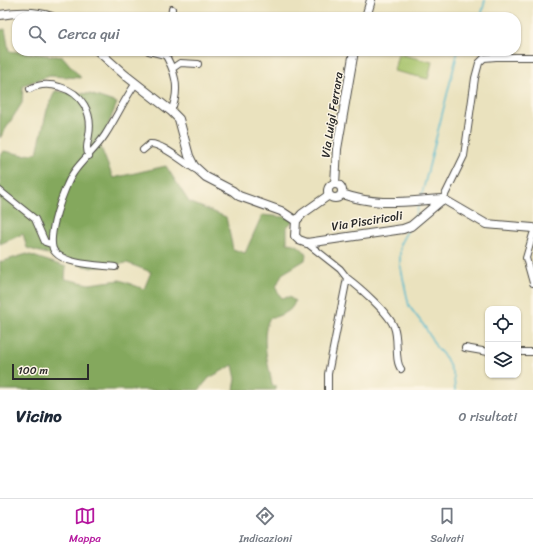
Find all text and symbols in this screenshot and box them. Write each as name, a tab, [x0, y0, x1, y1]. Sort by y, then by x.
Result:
search box	[12, 12, 521, 56]
text: Cerca qui	[58, 21, 120, 47]
icon: search	[26, 23, 48, 45]
street label: Via Luigi Ferrara	[314, 70, 350, 159]
street label: Via Pisciricoli	[330, 204, 405, 237]
map controls	[485, 306, 521, 378]
button: locate	[485, 306, 521, 342]
button: layers	[485, 342, 521, 378]
text: 100 m	[18, 361, 48, 380]
scale bar	[12, 362, 89, 381]
text: Vicino	[16, 401, 62, 431]
text: 0 risultati	[458, 405, 517, 428]
tab: Mappa	[69, 505, 101, 548]
tab: Indicazioni	[239, 505, 292, 548]
tab: Salvati	[430, 505, 464, 548]

